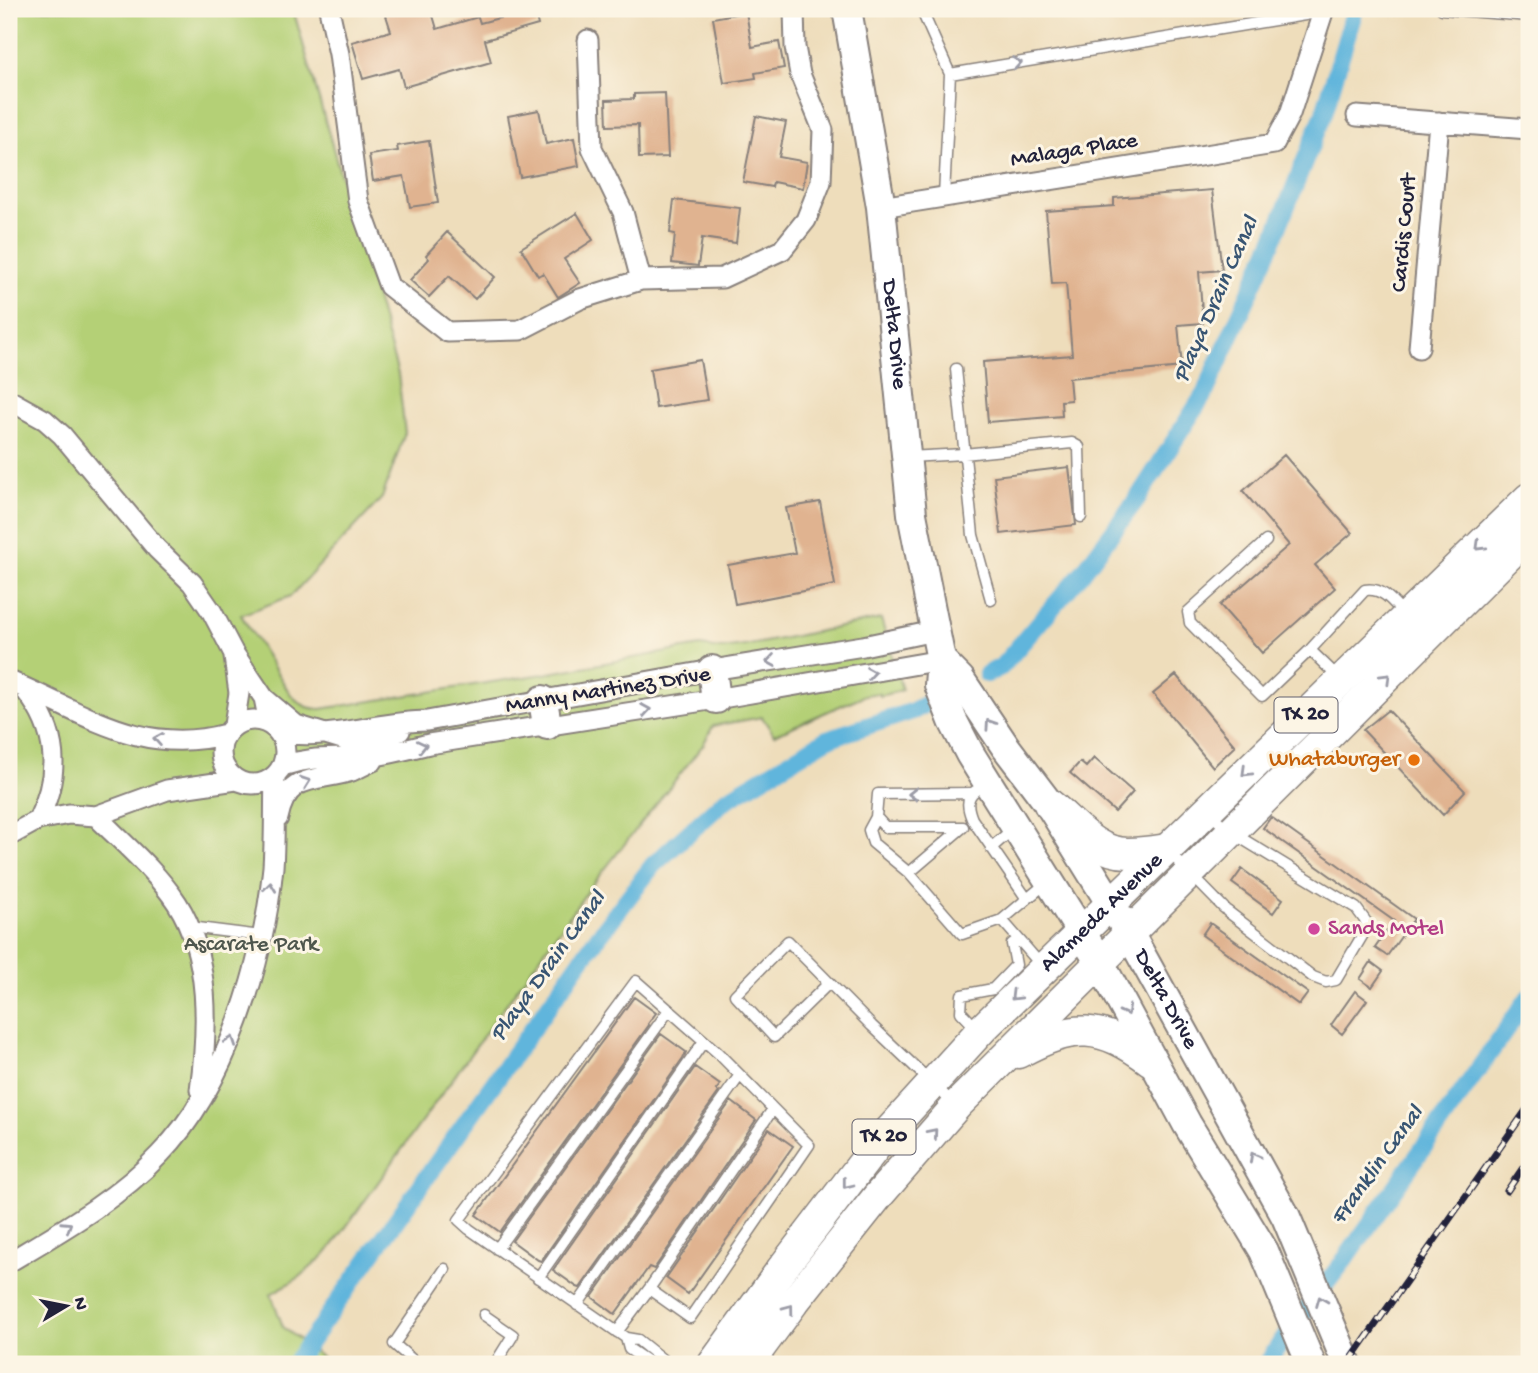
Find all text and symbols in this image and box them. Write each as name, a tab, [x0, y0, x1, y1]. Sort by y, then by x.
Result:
one-way arrow	[1011, 56, 1023, 71]
street label: Malaga Place	[1009, 127, 1140, 174]
street label: Cardis Court	[1386, 171, 1424, 293]
water label: Playa Drain Canal	[1167, 211, 1267, 388]
street label: Delta Drive	[875, 277, 913, 392]
one-way arrow	[1475, 537, 1488, 550]
one-way arrow	[765, 653, 777, 668]
street label: Manny Martinez Drive	[504, 661, 714, 721]
one-way arrow	[865, 666, 877, 681]
one-way arrow	[1377, 673, 1390, 686]
road number: TX 20	[1274, 698, 1338, 732]
one-way arrow	[640, 703, 652, 718]
one-way arrow	[986, 719, 999, 732]
one-way arrow	[153, 732, 164, 747]
one-way arrow	[416, 739, 428, 754]
place label: Whataburger	[1269, 747, 1402, 774]
marker: Whataburger	[1406, 752, 1422, 768]
one-way arrow	[1241, 764, 1254, 777]
one-way arrow	[299, 776, 312, 790]
one-way arrow	[907, 786, 918, 802]
street label: Alameda Avenue	[1035, 846, 1170, 978]
one-way arrow	[262, 881, 277, 893]
water label: Playa Drain Canal	[485, 885, 614, 1048]
place label: Sands Motel	[1328, 916, 1444, 943]
marker: Sands Motel	[1306, 921, 1322, 937]
park label: Ascarate Park	[184, 932, 321, 959]
street label: Delta Drive	[1126, 943, 1205, 1055]
one-way arrow	[1010, 987, 1023, 1000]
one-way arrow	[1117, 1003, 1131, 1016]
one-way arrow	[222, 1036, 236, 1048]
water label: Franklin Canal	[1325, 1099, 1432, 1231]
road number: TX 20	[852, 1120, 916, 1154]
one-way arrow	[925, 1128, 937, 1141]
one-way arrow	[1249, 1152, 1262, 1164]
one-way arrow	[843, 1176, 856, 1188]
one-way arrow	[59, 1221, 72, 1234]
north arrow	[32, 1272, 102, 1342]
text: N	[67, 1296, 92, 1312]
one-way arrow	[1315, 1296, 1329, 1308]
one-way arrow	[780, 1304, 793, 1317]

